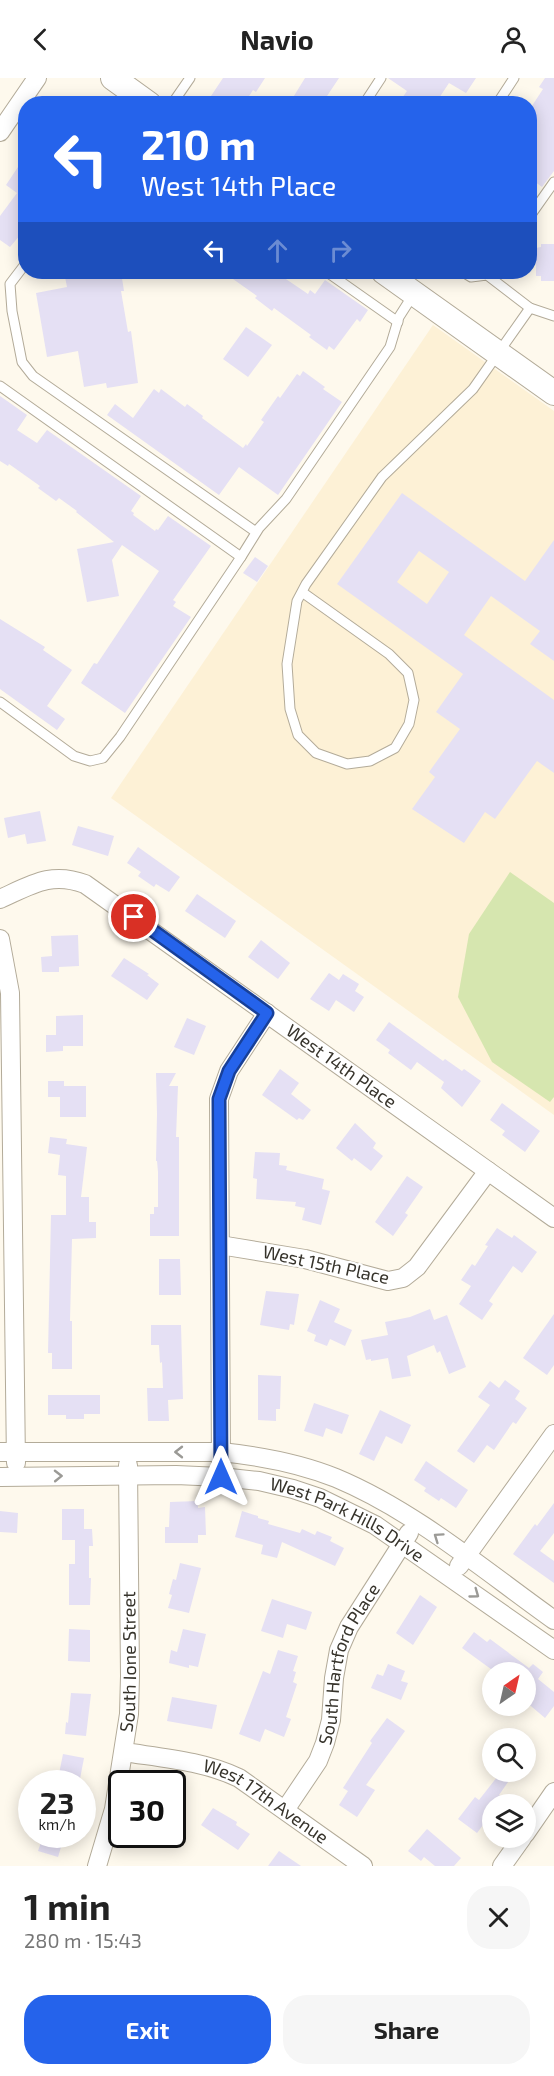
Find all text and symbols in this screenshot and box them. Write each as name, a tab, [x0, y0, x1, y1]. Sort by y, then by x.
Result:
icon: back	[24, 23, 57, 56]
text: Navio	[240, 23, 314, 55]
icon: person	[497, 23, 530, 56]
text: 210 m	[141, 118, 256, 168]
icon: left	[42, 120, 120, 198]
text: West 14th Place	[141, 169, 336, 201]
icon: left	[198, 234, 231, 267]
icon: ahead	[261, 234, 294, 267]
icon: right	[324, 234, 357, 267]
pin	[108, 891, 159, 942]
icon: arrive	[117, 900, 150, 933]
street label: West 14th Place	[282, 1019, 401, 1112]
street label: West 15th Place	[261, 1240, 391, 1288]
position arrow	[189, 1445, 253, 1509]
one-way arrow	[174, 1446, 183, 1458]
one-way arrow	[54, 1470, 63, 1483]
street label: West Park Hills Drive	[268, 1472, 429, 1566]
one-way arrow	[434, 1533, 445, 1544]
street label: South Hartford Place	[313, 1579, 384, 1747]
one-way arrow	[469, 1587, 480, 1598]
street label: South Ione Street	[114, 1591, 140, 1734]
north arrow	[482, 1662, 536, 1716]
map controls	[482, 1662, 536, 1848]
button: search	[482, 1728, 536, 1782]
street label: West 17th Avenue	[201, 1754, 333, 1848]
speed limit sign: 30	[108, 1770, 186, 1848]
text: 23	[40, 1784, 74, 1820]
button: layers	[482, 1794, 536, 1848]
text: km/h	[38, 1815, 76, 1833]
text: 1 min	[24, 1884, 111, 1927]
button: close	[467, 1886, 530, 1949]
text: 280 m · 15:43	[24, 1928, 142, 1952]
button: Exit	[24, 1995, 271, 2064]
button: Share	[283, 1995, 530, 2064]

